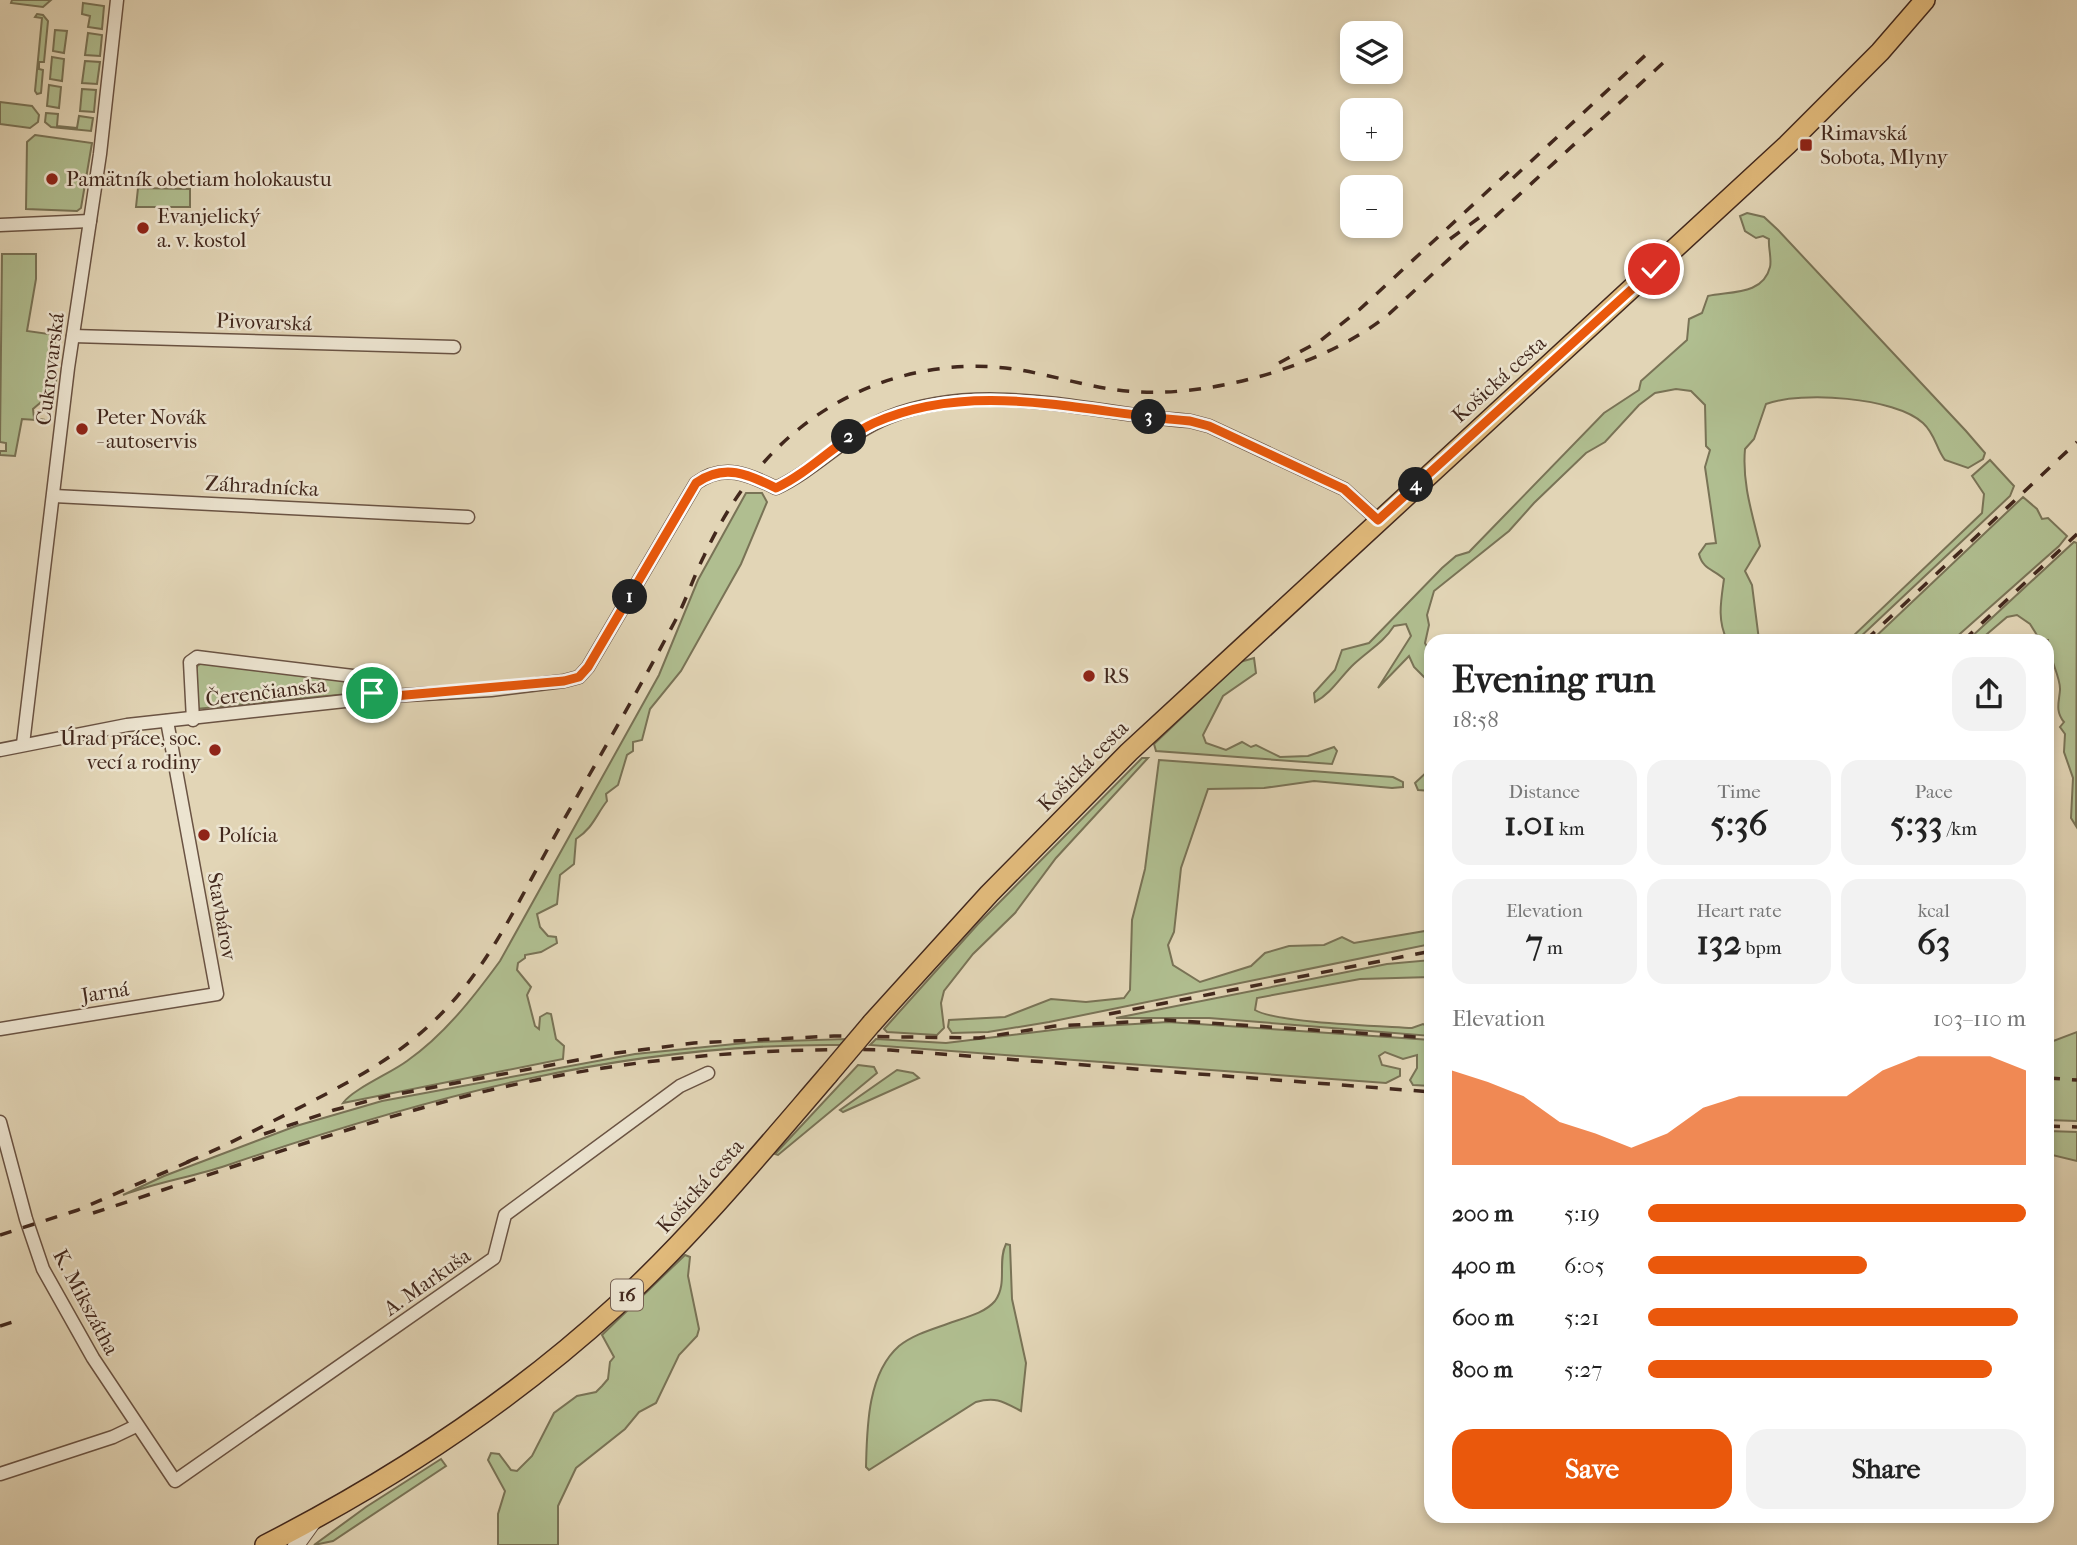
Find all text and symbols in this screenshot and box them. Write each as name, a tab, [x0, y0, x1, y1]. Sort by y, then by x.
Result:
map controls	[1340, 21, 1403, 238]
button: layers	[1340, 21, 1403, 84]
button: +	[1340, 98, 1403, 161]
place label: Rimavská Sobota, Mlyny	[1820, 121, 1948, 169]
marker: Rimavská Sobota, Mlyny	[1798, 137, 1814, 153]
place label: Pamätník obetiam holokaustu	[66, 167, 332, 191]
marker: Pamätník obetiam holokaustu	[44, 171, 60, 187]
button: −	[1340, 175, 1403, 238]
place label: Evanjelický a. v. kostol	[157, 204, 261, 252]
marker: Evanjelický a. v. kostol	[135, 220, 151, 236]
pin	[1624, 239, 1684, 299]
icon: check	[1635, 250, 1673, 288]
street label: Pivovarská	[216, 308, 313, 336]
street label: Cukrovarská	[31, 311, 69, 427]
street label: Košická cesta	[1447, 330, 1551, 427]
pin: 3	[1132, 400, 1166, 434]
place label: Peter Novák - autoservis	[96, 405, 207, 453]
text: 3	[1145, 405, 1152, 427]
pin: 2	[832, 420, 866, 454]
marker: Peter Novák - autoservis	[74, 421, 90, 437]
text: 2	[844, 425, 853, 447]
pin: 4	[1398, 468, 1434, 503]
street label: Záhradnícka	[205, 471, 320, 501]
text: 4	[1410, 473, 1421, 495]
pin: 1	[612, 580, 648, 614]
text: 1	[626, 585, 633, 607]
text: Evening run	[1452, 657, 1655, 702]
button: share	[1952, 657, 2026, 731]
pin	[342, 663, 402, 723]
place label: RS	[1103, 664, 1129, 688]
marker: RS	[1081, 668, 1097, 684]
street label: Čerenčianska	[204, 673, 328, 711]
icon: arrive	[353, 674, 391, 712]
text: 18:58	[1452, 706, 1499, 733]
street label: Košická cesta	[1033, 716, 1133, 816]
place label: Úrad práce, soc. vecí a rodiny	[60, 726, 202, 774]
marker: Úrad práce, soc. vecí a rodiny	[207, 742, 223, 758]
text: Distance	[1509, 781, 1580, 803]
text: Time	[1717, 781, 1761, 803]
text: Pace	[1915, 781, 1953, 803]
text: 1.01	[1504, 803, 1555, 844]
text: 5:36	[1711, 803, 1767, 844]
text: 5:33	[1890, 803, 1943, 844]
text: km	[1555, 818, 1585, 840]
text: /km	[1943, 818, 1977, 840]
place label: Polícia	[218, 823, 278, 847]
marker: Polícia	[196, 827, 212, 843]
street label: Stavbárov	[202, 870, 242, 962]
text: Elevation	[1506, 900, 1583, 922]
text: Heart rate	[1696, 900, 1782, 922]
text: kcal	[1918, 900, 1950, 922]
text: 7	[1526, 922, 1543, 963]
text: 132	[1697, 922, 1741, 963]
text: 63	[1917, 922, 1950, 963]
text: m	[1543, 937, 1563, 959]
text: bpm	[1741, 937, 1781, 959]
street label: Jarná	[77, 976, 131, 1008]
text: Elevation	[1452, 1005, 1545, 1032]
text: 103–110 m	[1933, 1005, 2026, 1032]
street label: Košická cesta	[652, 1134, 749, 1238]
text: 200 m	[1452, 1200, 1513, 1227]
text: 5:19	[1564, 1200, 1600, 1227]
street label: A. Markuša	[378, 1243, 475, 1321]
street label: K. Mikszátha	[48, 1245, 124, 1359]
text: 400 m	[1452, 1252, 1515, 1279]
text: 6:05	[1564, 1252, 1605, 1279]
road number: 16	[611, 1280, 643, 1310]
text: 600 m	[1452, 1304, 1514, 1331]
text: 5:21	[1564, 1304, 1600, 1331]
text: 800 m	[1452, 1356, 1513, 1383]
text: 5:27	[1564, 1356, 1602, 1383]
button: Save	[1452, 1429, 1732, 1509]
button: Share	[1746, 1429, 2026, 1509]

